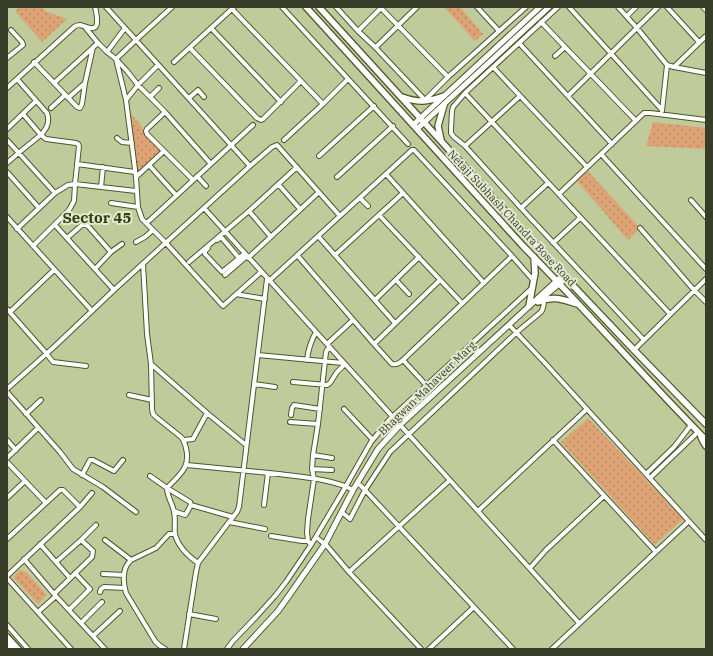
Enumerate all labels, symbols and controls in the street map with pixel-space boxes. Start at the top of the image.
street label: Netaji Subhash Chandra Bose Road [445,147,579,290]
district label: Sector 45 [62,208,132,227]
street label: Bhagwan Mahaveer Marg [375,338,479,438]

